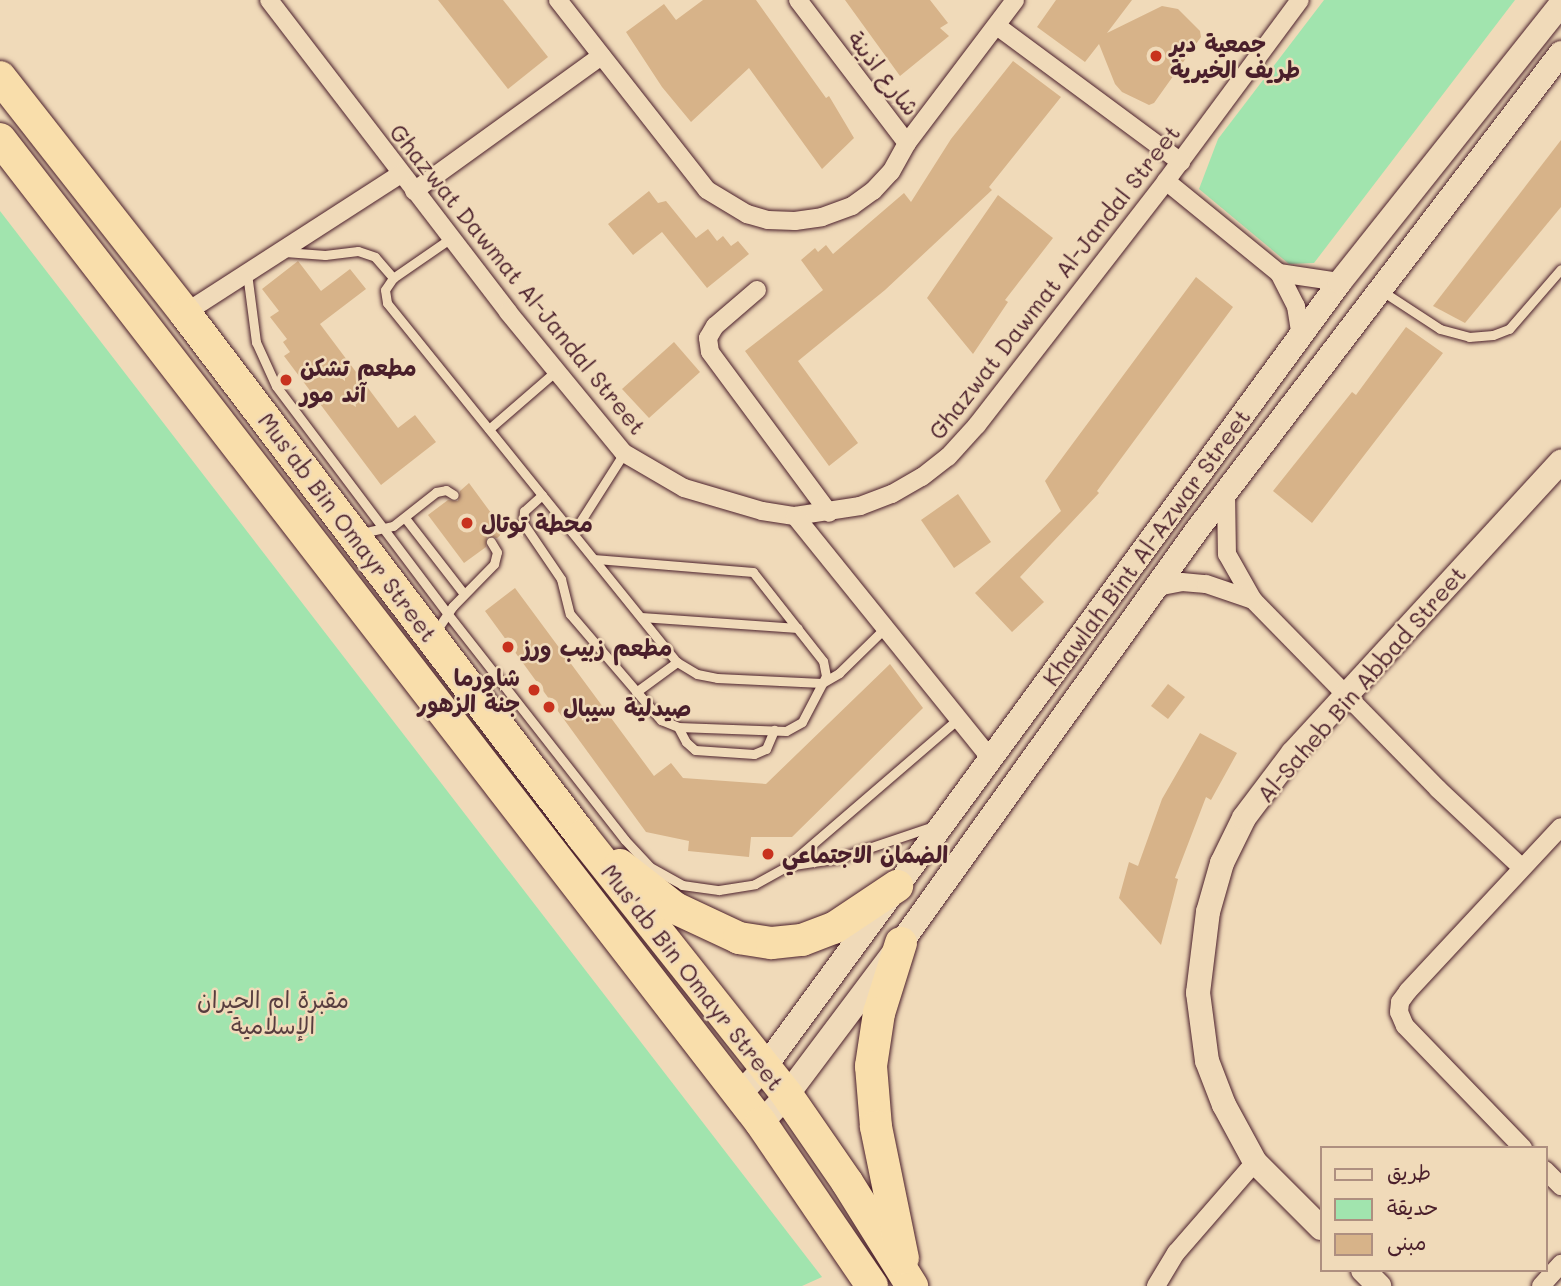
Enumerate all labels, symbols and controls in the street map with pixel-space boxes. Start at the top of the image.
street label: شارع اذينة [842,25,926,121]
place label: جمعية دير طريف الخيرية [1170,29,1300,83]
marker: جمعية دير طريف الخيرية [1148,48,1164,64]
street label: Ghazwat Dawmat Al-Jandal Street [384,118,652,440]
street label: Ghazwat Dawmat Al-Jandal Street [923,119,1185,445]
place label: مطعم تشكن آند مور [300,353,417,407]
marker: مطعم تشكن آند مور [278,372,294,388]
street label: Khawlah Bint Al-Azwar Street [1036,403,1256,691]
street label: Mus'ab Bin Omayr Street [253,407,443,647]
place label: محطة توتال [481,509,593,537]
marker: محطة توتال [459,515,475,531]
street label: Al-Saheb Bin Abbad Street [1251,560,1471,808]
place label: مطعم زبيب ورز [522,633,672,661]
marker: مطعم زبيب ورز [500,639,516,655]
place label: شاورما جنة الزهور [417,663,520,717]
marker: شاورما جنة الزهور [526,682,542,698]
place label: صيدلية سيبال [563,693,691,721]
marker: صيدلية سيبال [541,699,557,715]
place label: الضمان الاجتماعي [782,840,948,868]
marker: الضمان الاجتماعي [760,846,776,862]
street label: Mus'ab Bin Omayr Street [596,858,790,1096]
park label: مقبرة ام الحيران الإسلامية [197,985,349,1039]
legend [1320,1146,1547,1272]
text: طريق [1387,1158,1431,1185]
text: حديقة [1387,1193,1438,1220]
text: مبنى [1387,1228,1426,1255]

